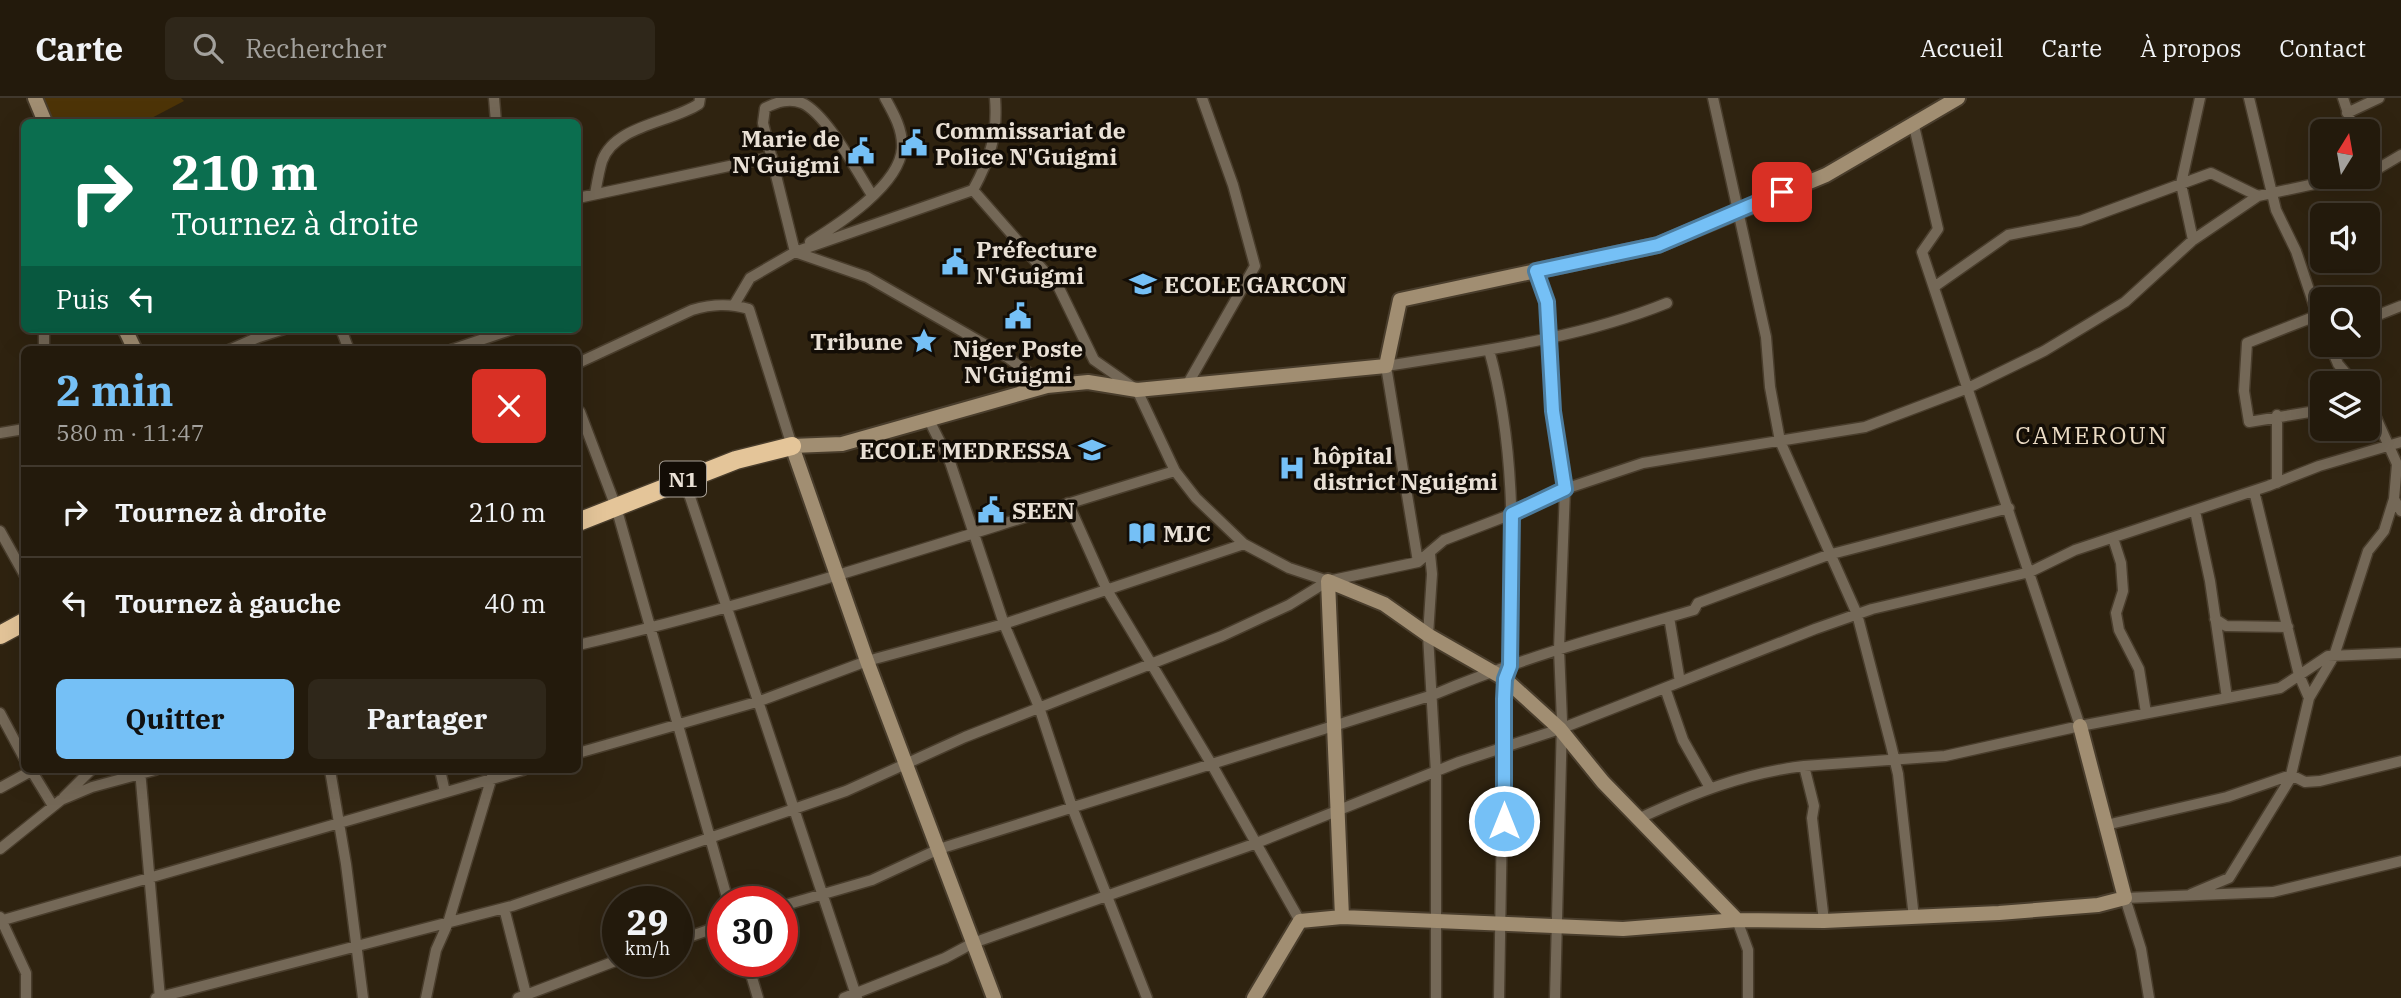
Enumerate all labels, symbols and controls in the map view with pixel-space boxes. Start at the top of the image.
search box [165,17,655,80]
text: Carte [35,27,123,70]
icon: search [189,29,227,67]
text: Rechercher [245,31,386,65]
text: Accueil [1920,32,2004,64]
text: Carte [2042,32,2102,64]
text: À propos [2140,32,2241,64]
text: Contact [2279,32,2366,64]
place label: Commissariat de Police N'Guigmi [935,115,1126,171]
north arrow [2310,119,2380,189]
map controls [2310,119,2380,441]
place label: Marie de N'Guigmi [732,123,840,179]
public building icon: Commissariat de Police N'Guigmi [899,128,929,158]
public building icon: Marie de N'Guigmi [846,136,876,166]
text: 210 m [171,140,318,203]
icon: right [56,147,147,238]
pin [1752,162,1812,222]
icon: arrive [1763,173,1801,211]
text: Tournez à droite [171,202,419,244]
button: sound [2310,203,2380,273]
place label: Préfecture N'Guigmi [976,234,1097,290]
public building icon: Préfecture N'Guigmi [940,247,970,277]
school or university icon: ECOLE GARCON [1128,269,1158,299]
place label: ECOLE GARCON [1164,269,1347,299]
icon: left [123,280,161,318]
text: Puis [56,282,109,316]
button: search [2310,287,2380,357]
public building icon: Niger Poste N'Guigmi [1003,301,1033,331]
place label: Tribune [810,326,903,356]
place icon: Tribune [909,326,939,356]
place label: Niger Poste N'Guigmi [953,333,1083,389]
text: 2 min [56,363,174,418]
button: close [472,369,546,443]
button: layers [2310,371,2380,441]
text: 580 m · 11:47 [56,417,205,447]
district label: CAMEROUN [2015,419,2169,451]
place label: ECOLE MEDRESSA [859,435,1071,465]
school or university icon: ECOLE MEDRESSA [1077,435,1107,465]
place label: hôpital district Nguigmi [1313,440,1498,496]
hospital icon: hôpital district Nguigmi [1277,453,1307,483]
road number: N1 [660,462,706,496]
icon: right [56,493,94,531]
text: Tournez à droite [115,495,327,529]
text: 210 m [468,495,546,529]
public building icon: SEEN [976,495,1006,525]
place label: SEEN [1012,495,1075,525]
library icon: MJC [1127,518,1157,548]
place label: MJC [1163,518,1211,548]
icon: left [56,584,94,622]
text: Tournez à gauche [115,586,341,620]
text: 40 m [484,586,546,620]
button: Quitter [56,679,294,759]
button: Partager [308,679,546,759]
position arrow [1467,784,1541,858]
speed limit sign: 30 [707,886,798,977]
text: 29 [626,899,669,945]
text: km/h [625,937,670,960]

